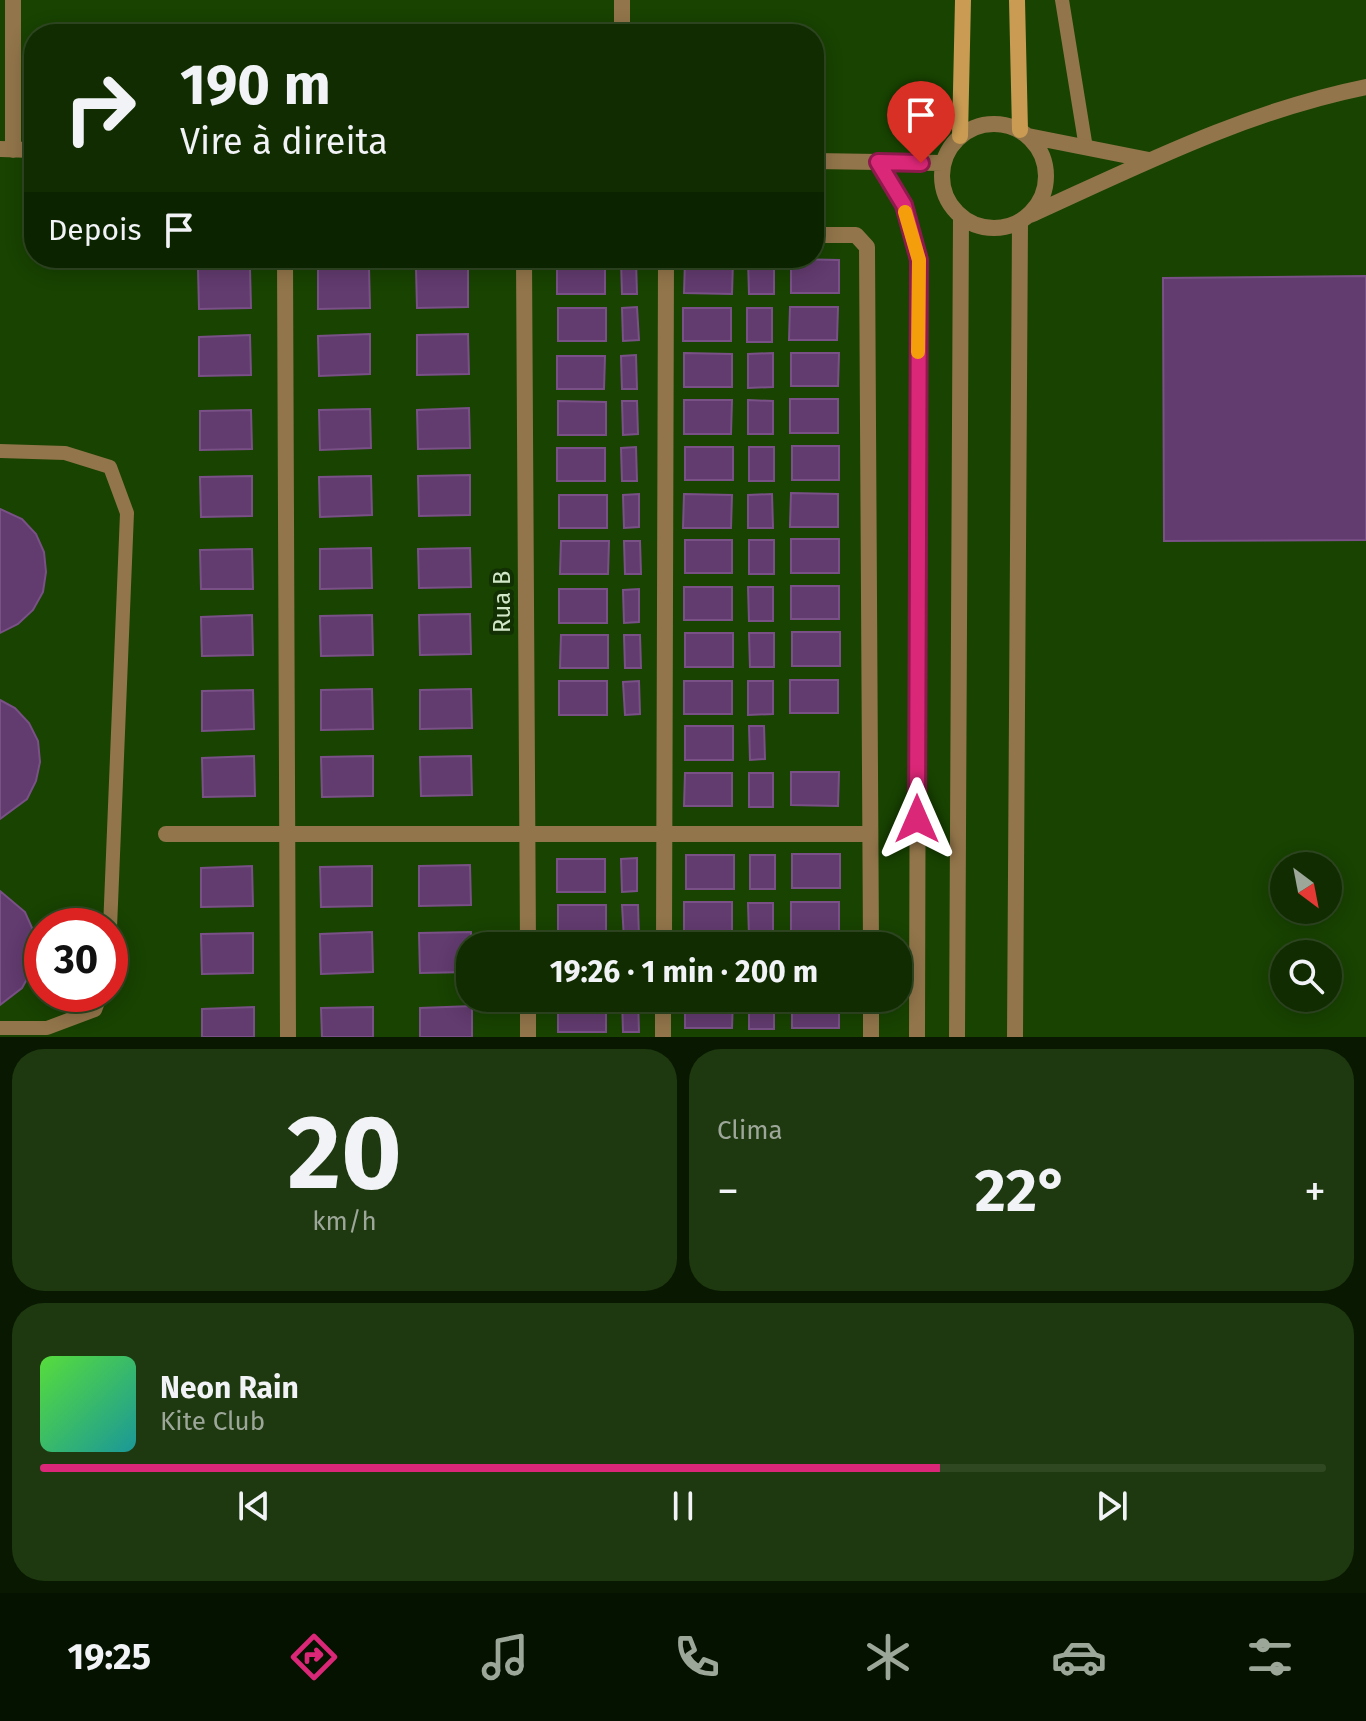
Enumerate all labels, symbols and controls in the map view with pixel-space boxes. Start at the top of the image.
text: 190 m [180,52,331,119]
icon: right [48,56,152,160]
pin [887,81,955,163]
icon: arrive [899,93,943,137]
text: Vire à direita [180,120,388,164]
icon: arrive [157,208,201,252]
text: Depois [48,212,141,248]
street label: Rua B [488,571,516,633]
position arrow [875,777,959,861]
north arrow [1270,852,1342,924]
map controls [1270,852,1342,1012]
speed limit sign: 30 [24,908,128,1012]
button: search [1270,940,1342,1012]
text: 19:26 · 1 min · 200 m [550,954,818,990]
text: 20 [287,1091,402,1216]
text: Clima [717,1115,783,1146]
text: 22° [975,1155,1068,1227]
text: − [717,1165,739,1218]
text: + [1304,1165,1326,1218]
text: km/h [312,1206,377,1237]
text: Neon Rain [160,1370,299,1406]
text: Kite Club [160,1406,265,1437]
icon: previous [232,1484,276,1528]
icon: pause [661,1484,705,1528]
icon: next [1090,1484,1134,1528]
icon: directions [286,1629,342,1685]
icon: music [477,1629,533,1685]
icon: phone [669,1629,725,1685]
icon: climate [860,1629,916,1685]
icon: car [1051,1629,1107,1685]
icon: filters [1242,1629,1298,1685]
text: 19:25 [68,1635,151,1679]

